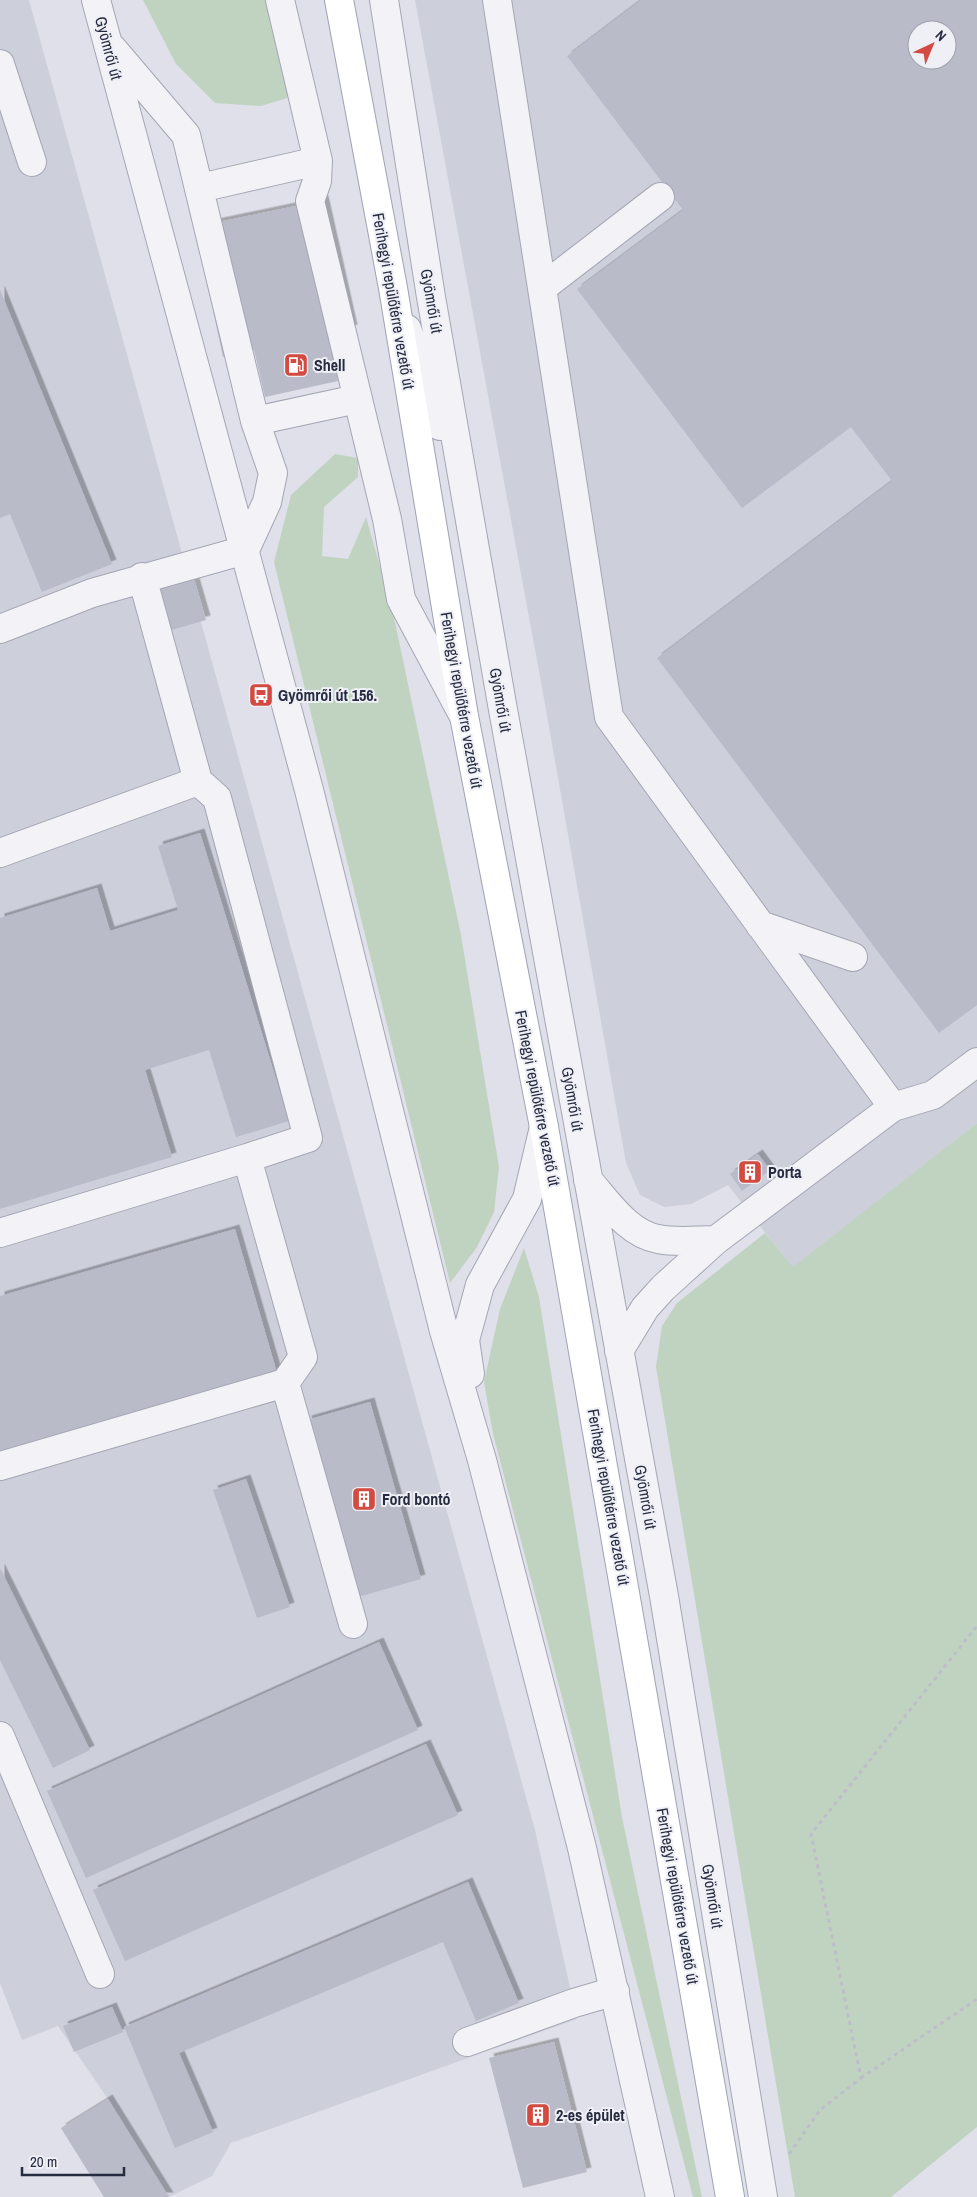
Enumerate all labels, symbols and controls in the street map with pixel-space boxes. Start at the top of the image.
street label: Gyömrői út [90,14,128,83]
north arrow [907,20,957,70]
text: N [932,26,950,45]
street label: Ferihegyi repülőtérre vezető út [368,211,420,391]
street label: Gyömrői út [416,267,449,335]
fuel station icon: Shell [283,352,309,378]
place label: Shell [314,354,345,376]
street label: Ferihegyi repülőtérre vezető út [436,610,488,790]
street label: Gyömrői út [485,666,518,734]
bus stop icon: Gyömrői út 156. [248,682,274,708]
place label: Gyömrői út 156. [278,684,377,706]
street label: Ferihegyi repülőtérre vezető út [510,1008,566,1188]
street label: Gyömrői út [557,1065,590,1133]
building icon: Porta [737,1159,763,1185]
place label: Porta [768,1161,802,1183]
street label: Ferihegyi repülőtérre vezető út [583,1407,635,1587]
street label: Gyömrői út [630,1463,663,1531]
building icon: Ford bontó [351,1486,377,1512]
place label: Ford bontó [382,1488,451,1510]
street label: Ferihegyi repülőtérre vezető út [652,1806,704,1986]
street label: Gyömrői út [697,1862,729,1930]
building icon: 2-es épület [525,2102,551,2128]
place label: 2-es épület [556,2104,625,2126]
scale bar [22,2144,125,2176]
text: 20 m [30,2151,57,2172]

